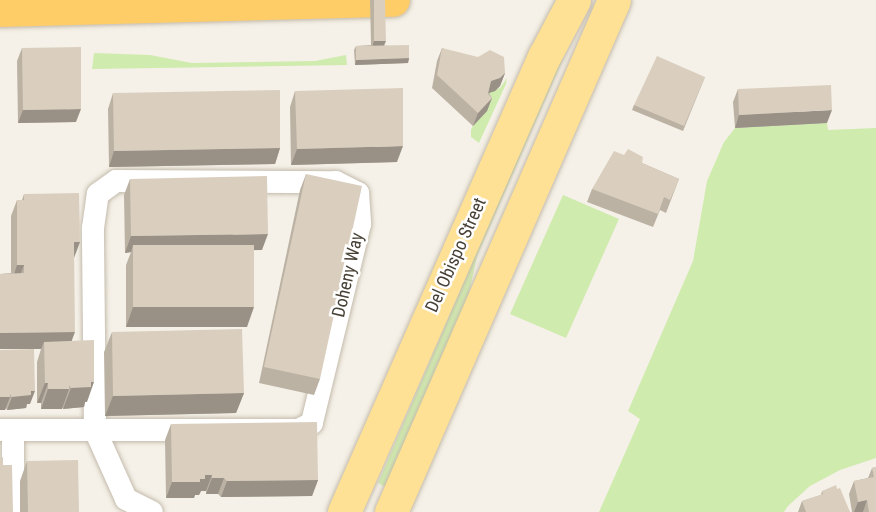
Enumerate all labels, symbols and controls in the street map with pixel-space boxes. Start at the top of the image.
street label: Del Obispo Street [421,194,491,316]
street label: Doheny Way [328,231,368,319]

